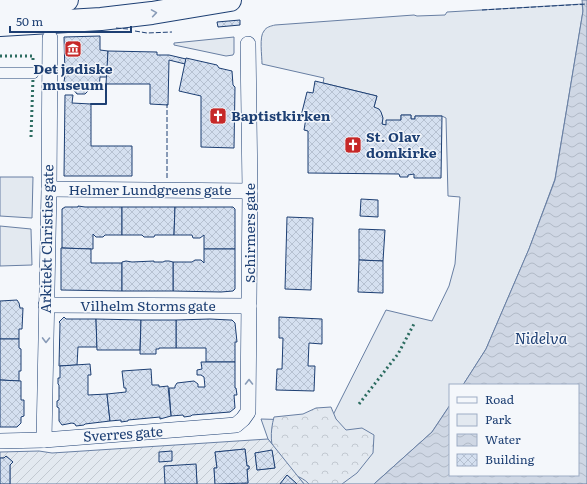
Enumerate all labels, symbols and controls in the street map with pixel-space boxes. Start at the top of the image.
scale bar [10,8,131,34]
one-way arrow [151,9,157,18]
text: 50 m [16,12,43,30]
museum icon: Det jødiske museum [63,39,83,59]
place label: Det jødiske museum [33,58,113,94]
place label: Baptistkirken [231,105,331,125]
church icon: Baptistkirken [208,106,228,126]
place label: St. Olav domkirke [366,126,437,162]
church icon: St. Olav domkirke [343,135,363,155]
street label: Arkitekt Christies gate [35,164,57,314]
street label: Helmer Lundgreens gate [68,179,232,199]
street label: Schirmers gate [239,183,259,283]
street label: Vilhelm Storms gate [80,295,216,315]
water label: Nidelva [515,326,568,349]
one-way arrow [42,337,50,343]
one-way arrow [245,379,253,385]
legend [449,384,579,476]
text: Road [485,390,515,408]
text: Park [485,410,512,428]
street label: Sverres gate [82,420,164,446]
text: Water [485,430,521,448]
text: Building [485,450,535,468]

